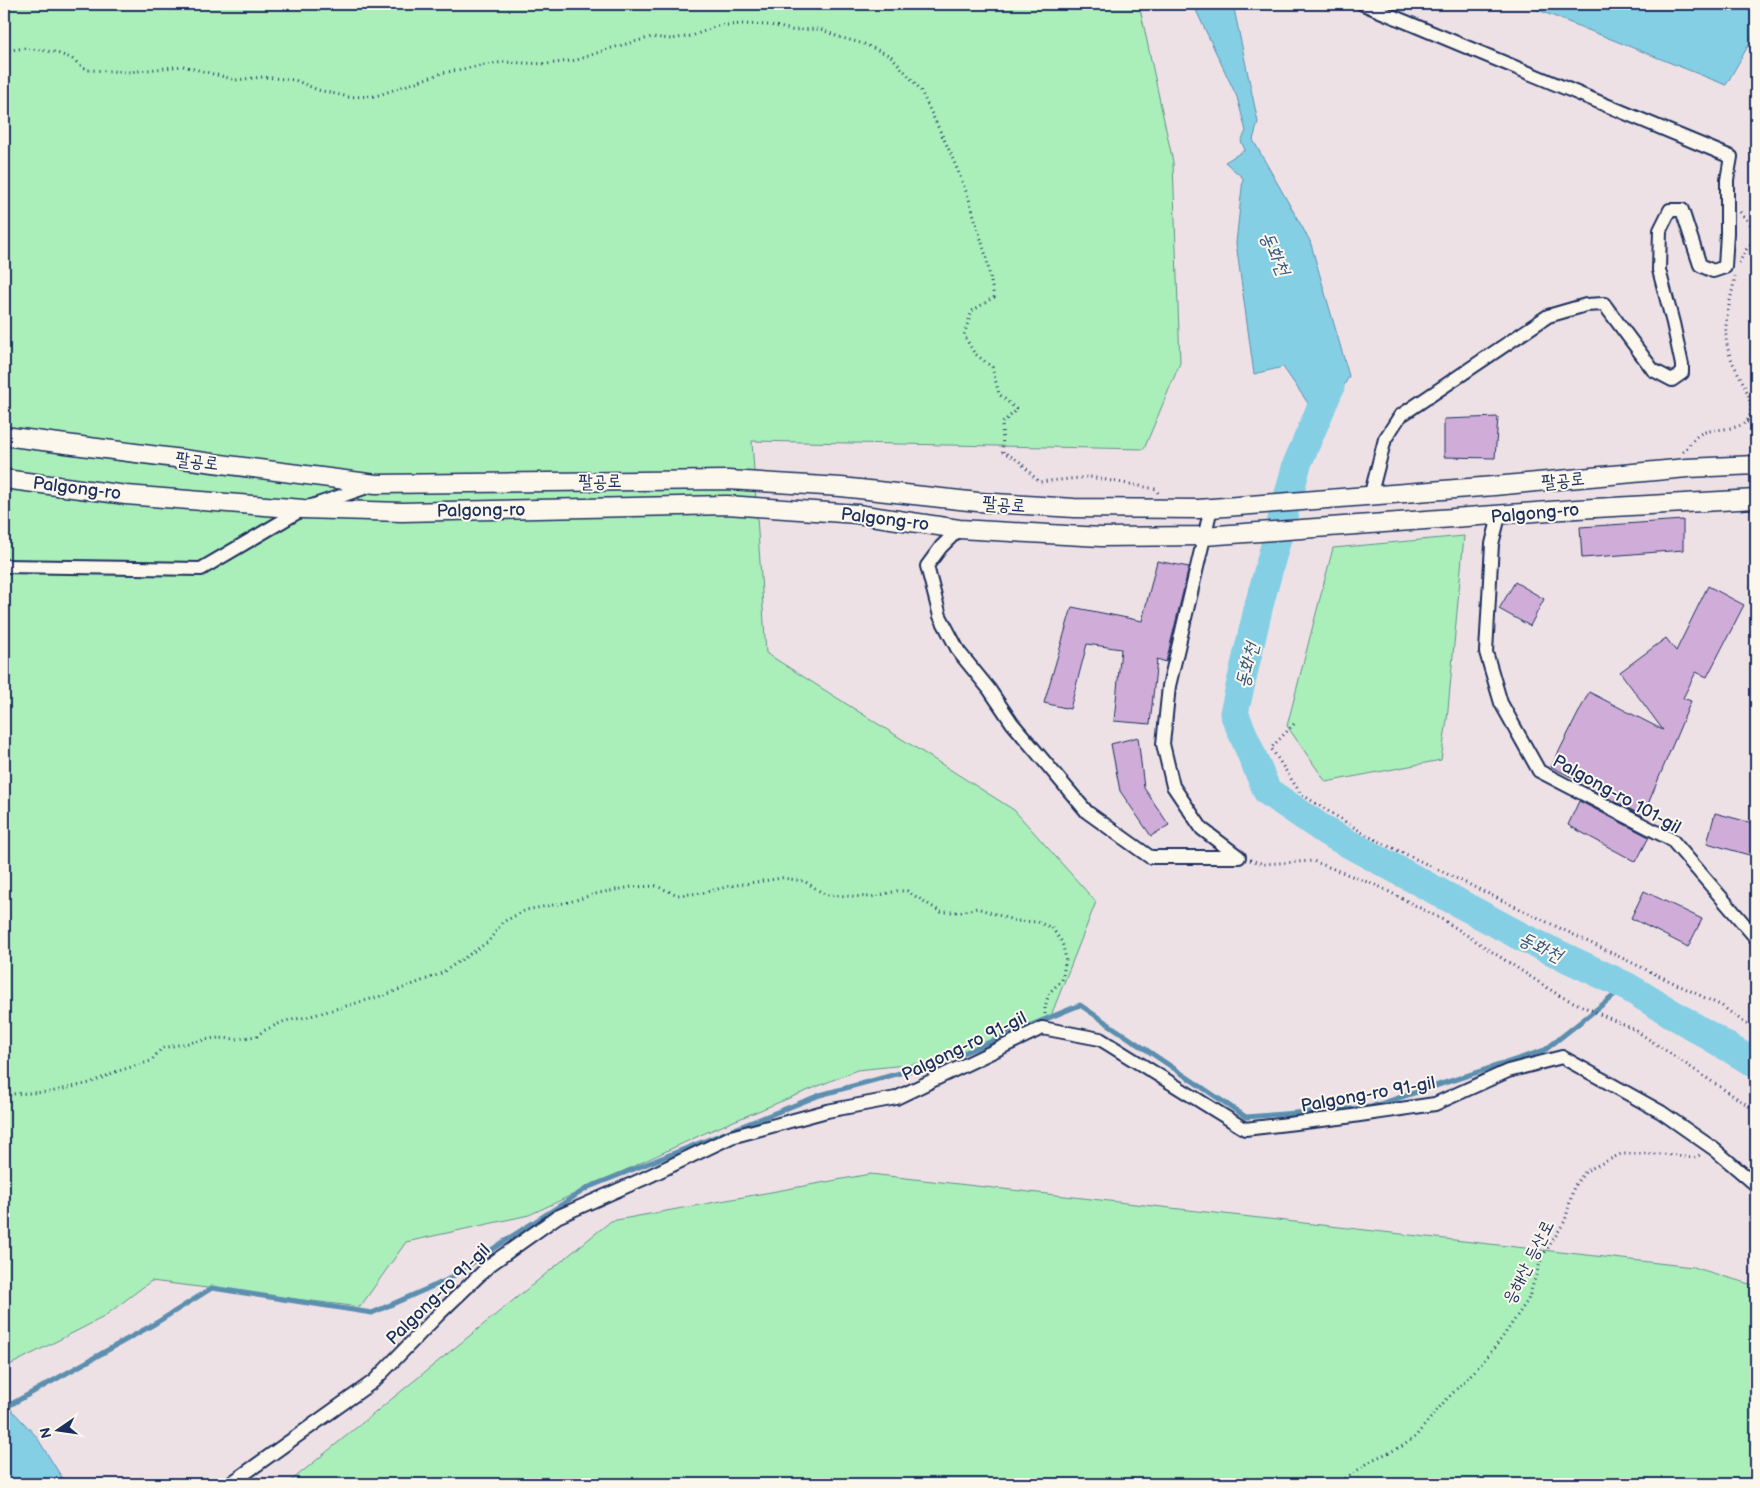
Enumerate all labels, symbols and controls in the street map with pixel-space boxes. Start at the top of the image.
water label: 동화천 [1255,228,1295,281]
street label: 팔공로 [174,448,220,475]
street label: 팔공로 [1540,468,1586,493]
street label: 팔공로 [578,471,622,492]
street label: Palgong-ro [32,473,122,504]
street label: 팔공로 [982,493,1026,516]
street label: Palgong-ro [436,499,526,522]
street label: Palgong-ro [1490,499,1580,528]
street label: Palgong-ro [840,504,930,535]
water label: 동화천 [1231,639,1265,690]
street label: Palgong-ro 101-gil [1549,750,1685,838]
water label: 동화천 [1515,927,1568,968]
street label: Palgong-ro 91-gil [898,1007,1030,1086]
street label: Palgong-ro 91-gil [1299,1072,1437,1117]
street label: 응해산 등산로 [1498,1217,1559,1308]
street label: Palgong-ro 91-gil [382,1239,495,1349]
north arrow [32,1406,82,1456]
text: N [36,1426,55,1440]

